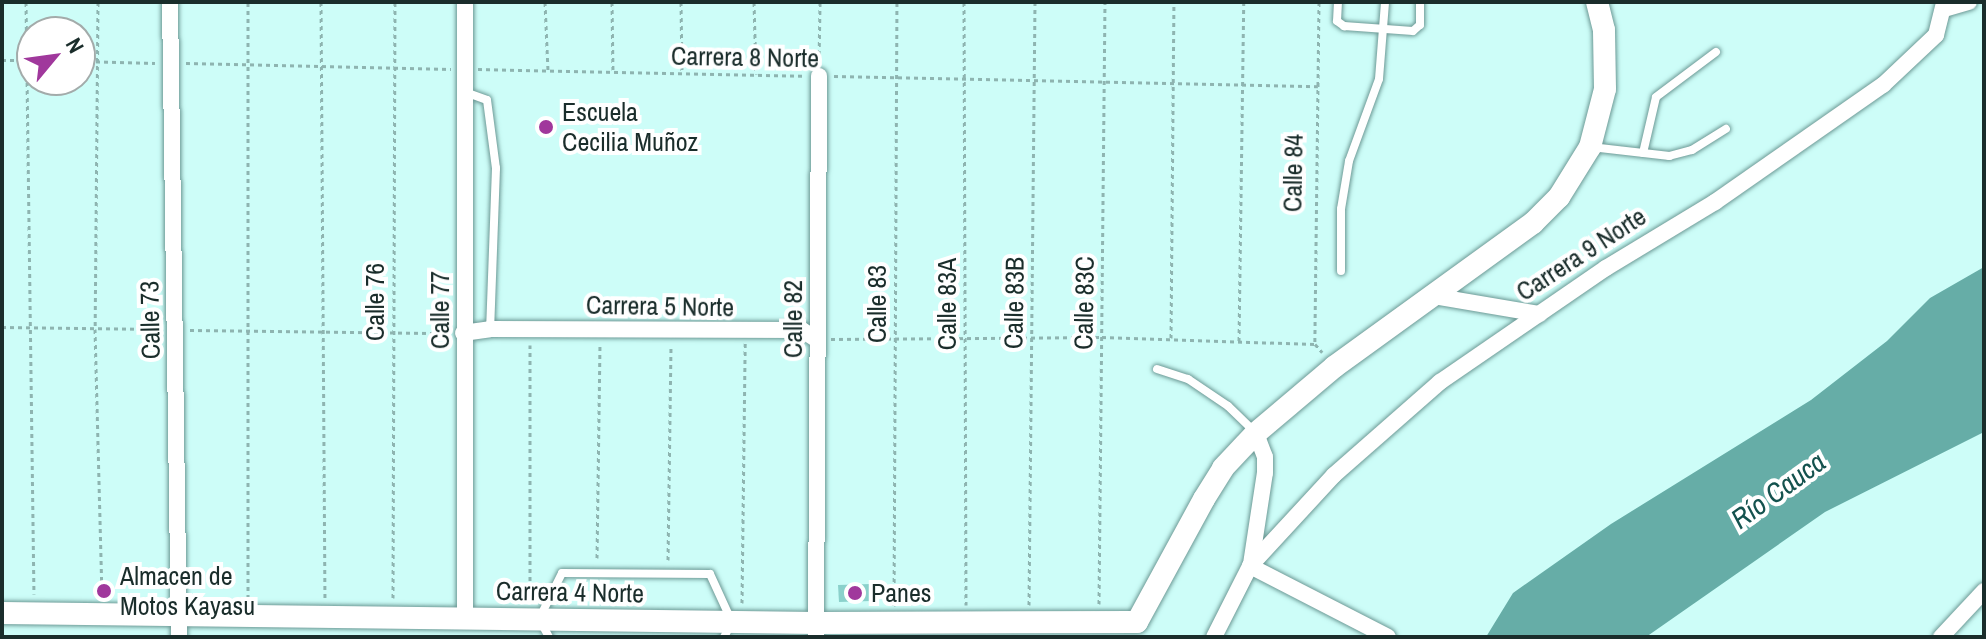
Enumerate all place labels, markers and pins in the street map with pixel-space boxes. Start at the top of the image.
place label: Escuela Cecilia Muñoz [562,96,698,158]
marker: Escuela Cecilia Muñoz [537,118,555,136]
place label: Almacen de Motos Kayasu [120,560,255,622]
place label: Panes [871,577,931,609]
marker: Almacen de Motos Kayasu [95,582,113,600]
marker: Panes [846,584,864,602]

